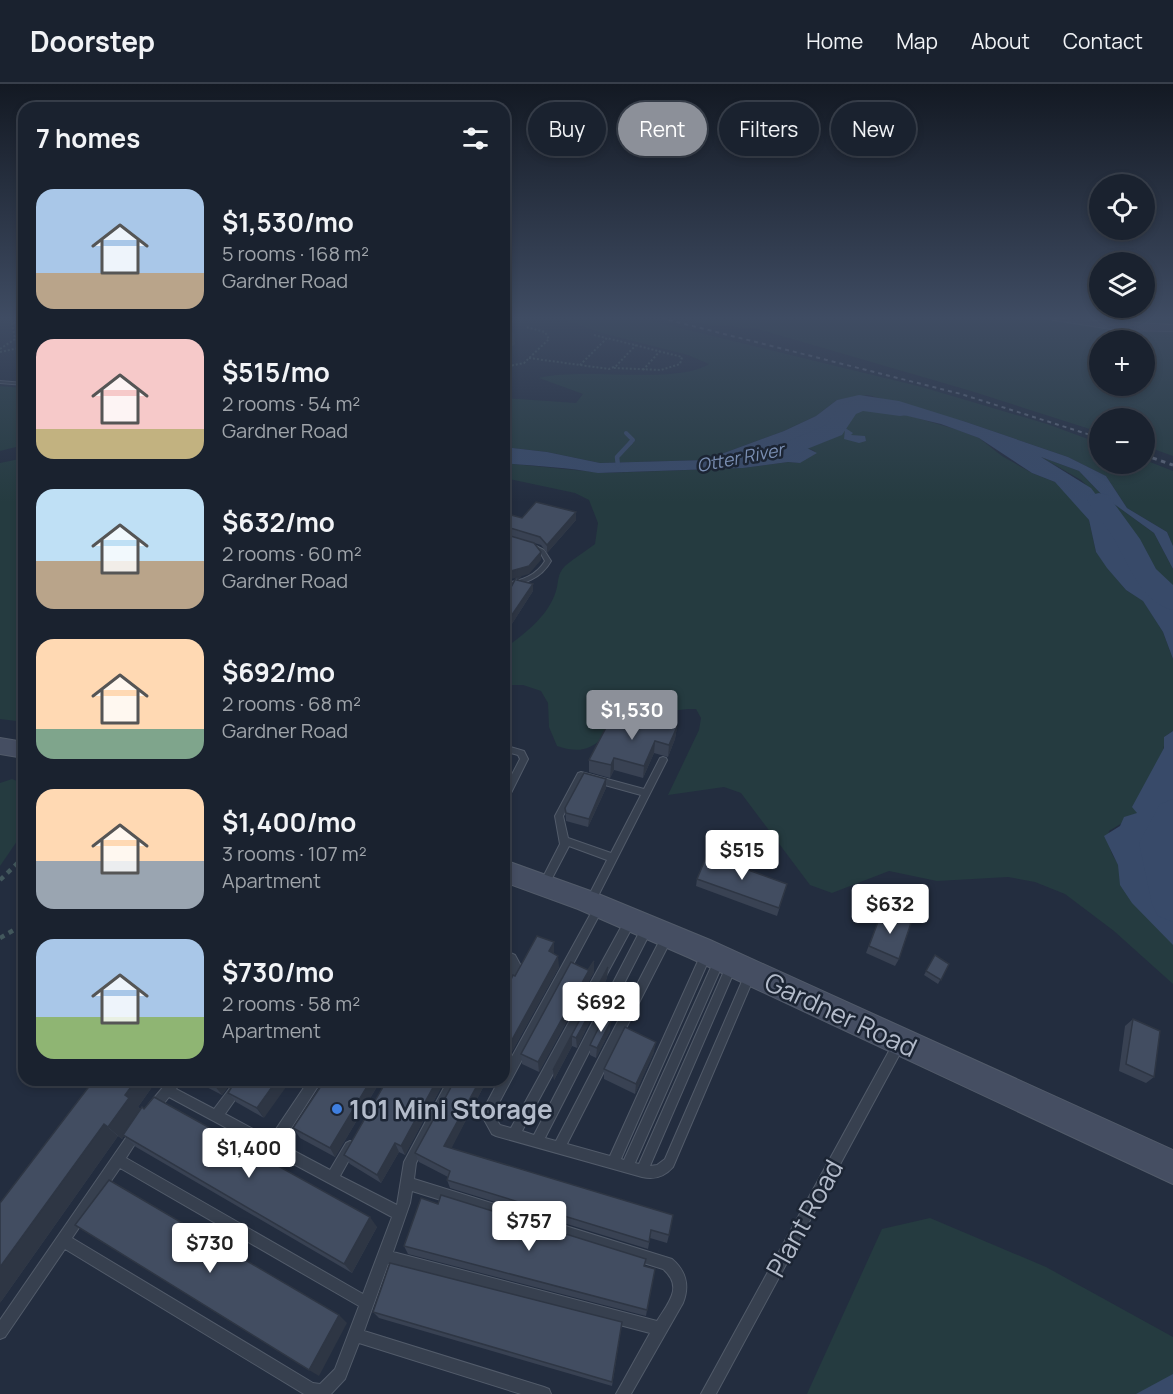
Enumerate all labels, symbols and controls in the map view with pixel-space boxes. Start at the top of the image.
text: Doorstep [30,22,155,60]
text: Home [806,27,863,55]
text: Map [896,27,938,55]
text: About [971,27,1030,55]
text: Contact [1063,27,1143,55]
chip: Buy [528,102,606,156]
chip: Rent [618,102,707,156]
chip: Filters [719,102,819,156]
chip: New [831,102,916,156]
text: 7 homes [36,120,140,156]
icon: filters [459,122,492,155]
map controls [1089,174,1155,474]
button: locate [1089,174,1155,240]
text: $1,530/mo [222,204,354,240]
icon: home [84,213,156,285]
text: 5 rooms · 168 m² [222,240,369,267]
button: layers [1089,252,1155,318]
text: Gardner Road [222,267,348,294]
button: + [1089,330,1155,396]
text: $515/mo [222,354,330,390]
icon: home [84,363,156,435]
text: 2 rooms · 54 m² [222,390,360,417]
button: − [1089,408,1155,474]
text: Gardner Road [222,417,348,444]
water label: Otter River [694,436,788,477]
text: $632/mo [222,504,335,540]
icon: home [84,513,156,585]
text: 2 rooms · 60 m² [222,540,362,567]
text: Gardner Road [222,567,348,594]
text: $692/mo [222,654,335,690]
icon: home [84,663,156,735]
text: 2 rooms · 68 m² [222,690,361,717]
pin: $1,530 [583,690,681,741]
text: $1,530 [600,696,664,723]
text: Gardner Road [222,717,348,744]
text: $1,400/mo [222,804,356,840]
icon: home [84,813,156,885]
pin: $515 [706,830,778,881]
text: $515 [720,836,764,863]
text: 3 rooms · 107 m² [222,840,367,867]
text: Apartment [222,867,321,894]
pin: $632 [854,884,926,935]
text: $632 [866,890,914,917]
text: $730/mo [222,954,334,990]
icon: home [84,963,156,1035]
street label: Gardner Road [759,963,923,1065]
pin: $692 [565,982,637,1033]
text: $692 [577,988,625,1015]
text: 2 rooms · 58 m² [222,990,360,1017]
text: Apartment [222,1017,321,1044]
place label: 101 Mini Storage [349,1091,553,1127]
marker: 101 Mini Storage [330,1102,344,1116]
pin: $1,400 [200,1128,298,1179]
text: $1,400 [216,1134,282,1161]
street label: Plant Road [757,1153,851,1283]
pin: $757 [493,1201,565,1252]
text: $757 [506,1207,552,1234]
pin: $730 [174,1223,246,1274]
text: $730 [186,1229,234,1256]

